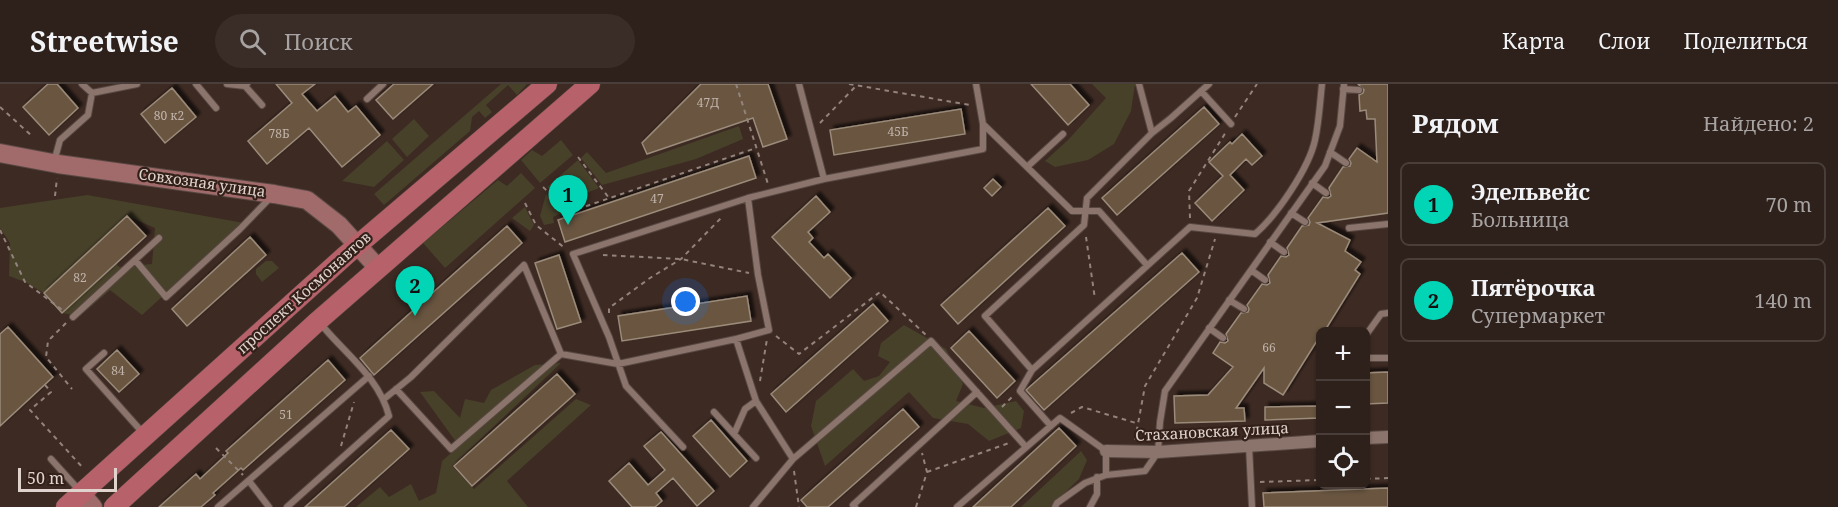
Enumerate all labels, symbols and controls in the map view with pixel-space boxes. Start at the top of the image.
search box [215,14,635,68]
text: Streetwise [30,22,179,60]
icon: search [236,25,269,58]
text: Поиск [284,26,353,56]
text: Карта [1502,27,1565,55]
text: Слои [1598,27,1650,55]
text: Поделиться [1683,27,1808,55]
house number: 47Д [697,94,719,111]
text: Рядом [1412,105,1499,141]
house number: 80 к2 [154,107,184,124]
text: Найдено: 2 [1703,110,1814,137]
house number: 45Б [888,123,908,140]
house number: 78Б [269,125,289,142]
street label: Совхозная улица [137,163,267,201]
pin: 1 [548,176,588,225]
text: Эдельвейс [1471,176,1590,206]
house number: 47 [650,190,664,207]
text: 1 [1428,191,1439,218]
text: 70 m [1766,191,1812,218]
text: Больница [1471,206,1570,233]
street label: проспект Космонавтов [232,227,375,358]
pin: 2 [396,266,434,316]
house number: 82 [73,269,87,286]
text: Пятёрочка [1471,272,1596,302]
your location [671,287,700,316]
text: 2 [1428,287,1439,314]
text: 140 m [1754,287,1812,314]
text: Супермаркет [1471,302,1605,329]
map controls [1316,327,1370,489]
button: + [1316,327,1370,381]
house number: 66 [1262,339,1276,356]
house number: 84 [111,362,125,379]
button: − [1316,381,1370,435]
house number: 51 [279,406,293,423]
street label: Стахановская улица [1135,417,1289,445]
button: locate [1316,435,1370,489]
scale bar [18,465,117,492]
text: 50 m [27,467,64,489]

